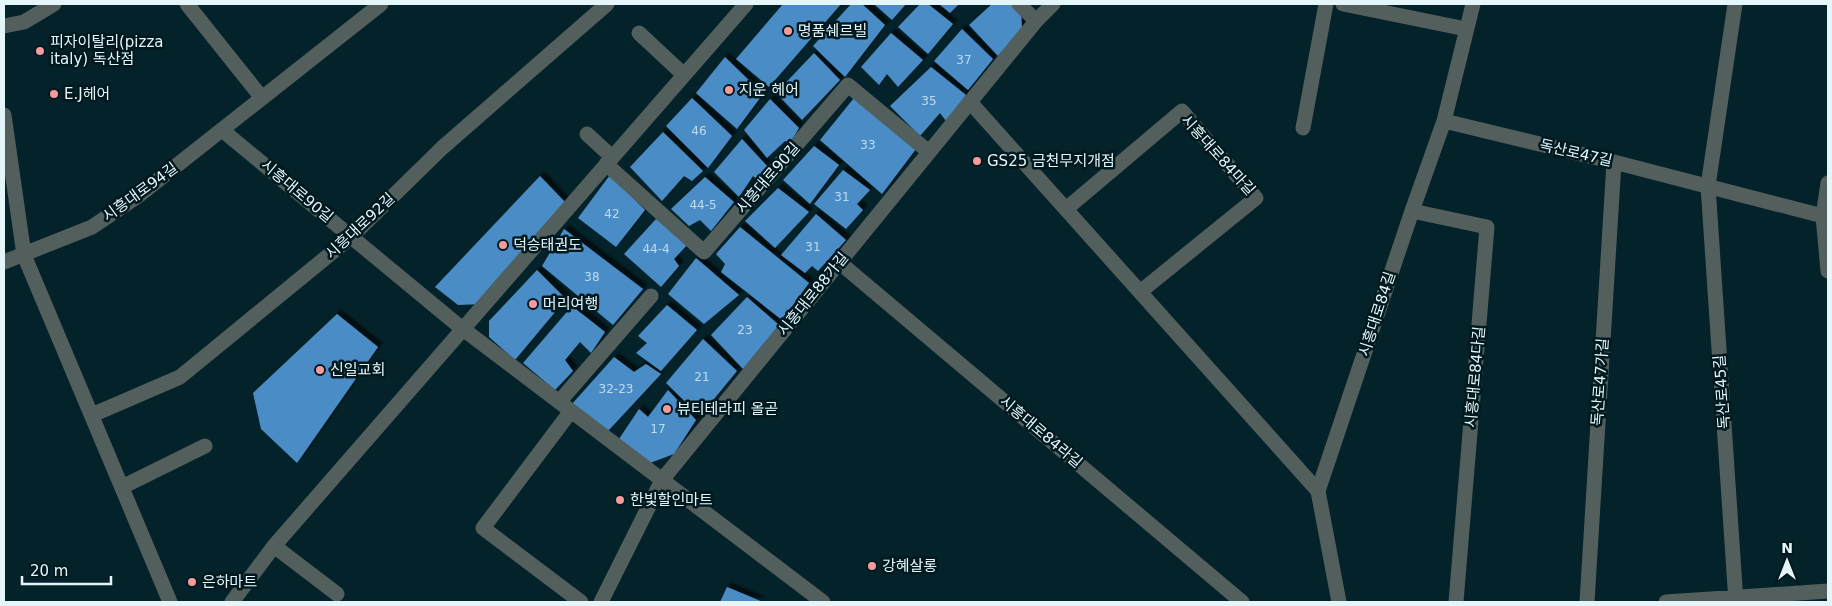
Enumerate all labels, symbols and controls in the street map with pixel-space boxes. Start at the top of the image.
place label: 명품쉐르빌 [798,22,867,40]
marker: 명품쉐르빌 [782,25,794,37]
place label: 피자이탈리(pizza italy) 독산점 [50,33,163,68]
marker: 피자이탈리(pizza italy) 독산점 [34,45,46,57]
house number: 37 [956,53,972,67]
place label: 지운 헤어 [739,81,799,99]
marker: 지운 헤어 [723,84,735,96]
place label: E.J헤어 [64,85,110,103]
marker: E.J헤어 [48,88,60,100]
house number: 35 [921,94,937,108]
street label: 시흥대로84마길 [1177,111,1259,199]
house number: 46 [691,124,707,138]
street label: 독산로47길 [1538,136,1614,170]
house number: 33 [860,138,876,152]
street label: 시흥대로90길 [732,139,804,217]
place label: GS25 금천무지개점 [987,152,1115,170]
marker: GS25 금천무지개점 [971,155,983,167]
street label: 시흥대로90길 [257,156,337,226]
street label: 시흥대로94길 [99,159,181,225]
street label: 시흥대로92길 [322,189,398,263]
house number: 31 [834,190,850,204]
house number: 44-5 [689,198,717,212]
house number: 42 [604,207,620,221]
place label: 덕승태권도 [513,236,582,254]
marker: 덕승태권도 [497,239,509,251]
house number: 31 [805,240,821,254]
house number: 44-4 [642,242,670,256]
street label: 시흥대로88가길 [774,249,852,339]
street label: 시흥대로84길 [1355,269,1399,359]
house number: 38 [584,270,600,284]
place label: 머리여행 [543,295,598,313]
marker: 머리여행 [527,298,539,310]
house number: 23 [737,323,753,337]
street label: 시흥대로84다길 [1462,325,1488,429]
street label: 독산로47가길 [1588,337,1612,427]
street label: 독산로45길 [1710,354,1734,430]
place label: 신일교회 [330,361,385,379]
marker: 신일교회 [314,364,326,376]
house number: 21 [694,370,710,384]
house number: 32-23 [599,382,633,396]
street label: 시흥대로84라길 [996,392,1086,472]
place label: 뷰티테라피 올곧 [677,400,778,418]
marker: 뷰티테라피 올곧 [661,403,673,415]
house number: 17 [650,422,666,436]
place label: 한빛할인마트 [630,491,713,509]
marker: 한빛할인마트 [614,494,626,506]
north arrow [1762,536,1812,586]
text: N [1781,540,1793,556]
scale bar [22,554,111,586]
place label: 강혜살롱 [882,557,937,575]
marker: 강혜살롱 [866,560,878,572]
text: 20 m [30,562,68,580]
place label: 은하마트 [202,573,257,591]
marker: 은하마트 [186,576,198,588]

